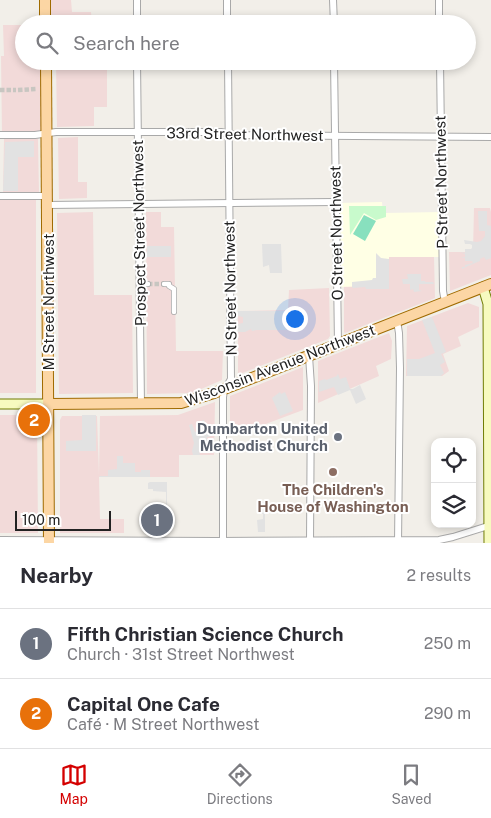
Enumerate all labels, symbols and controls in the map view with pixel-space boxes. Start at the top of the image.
search box [15,15,476,70]
icon: search [33,29,61,57]
text: Search here [73,32,180,54]
street label: P Street Northwest [431,115,451,249]
street label: 33rd Street Northwest [166,124,324,144]
street label: Prospect Street Northwest [129,140,149,326]
street label: O Street Northwest [326,165,346,301]
street label: N Street Northwest [220,220,240,356]
street label: M Street Northwest [40,233,57,371]
your location [282,306,308,332]
street label: Wisconsin Avenue Northwest [182,321,378,409]
pin: 2 [18,401,50,439]
place label: Dumbarton United Methodist Church [197,420,328,454]
marker: Dumbarton United Methodist Church [332,431,344,443]
map controls [431,438,476,528]
button: locate [431,438,476,483]
marker: The Children's House of Washington [327,466,339,478]
place label: The Children's House of Washington [257,481,409,515]
button: layers [431,483,476,528]
pin: 1 [141,501,173,539]
scale bar [15,508,111,531]
text: 100 m [22,512,60,528]
text: Nearby [20,563,93,588]
text: 2 results [406,566,471,585]
text: Fifth Christian Science Church [67,623,343,645]
text: 1 [33,634,39,653]
text: 250 m [424,634,471,653]
text: Church · 31st Street Northwest [67,645,295,664]
text: Capital One Cafe [67,693,220,715]
text: 2 [31,704,41,723]
text: 290 m [424,704,471,723]
text: Café · M Street Northwest [67,715,259,734]
tab: Map [59,761,88,807]
tab: Directions [207,761,273,807]
tab: Saved [391,761,432,807]

